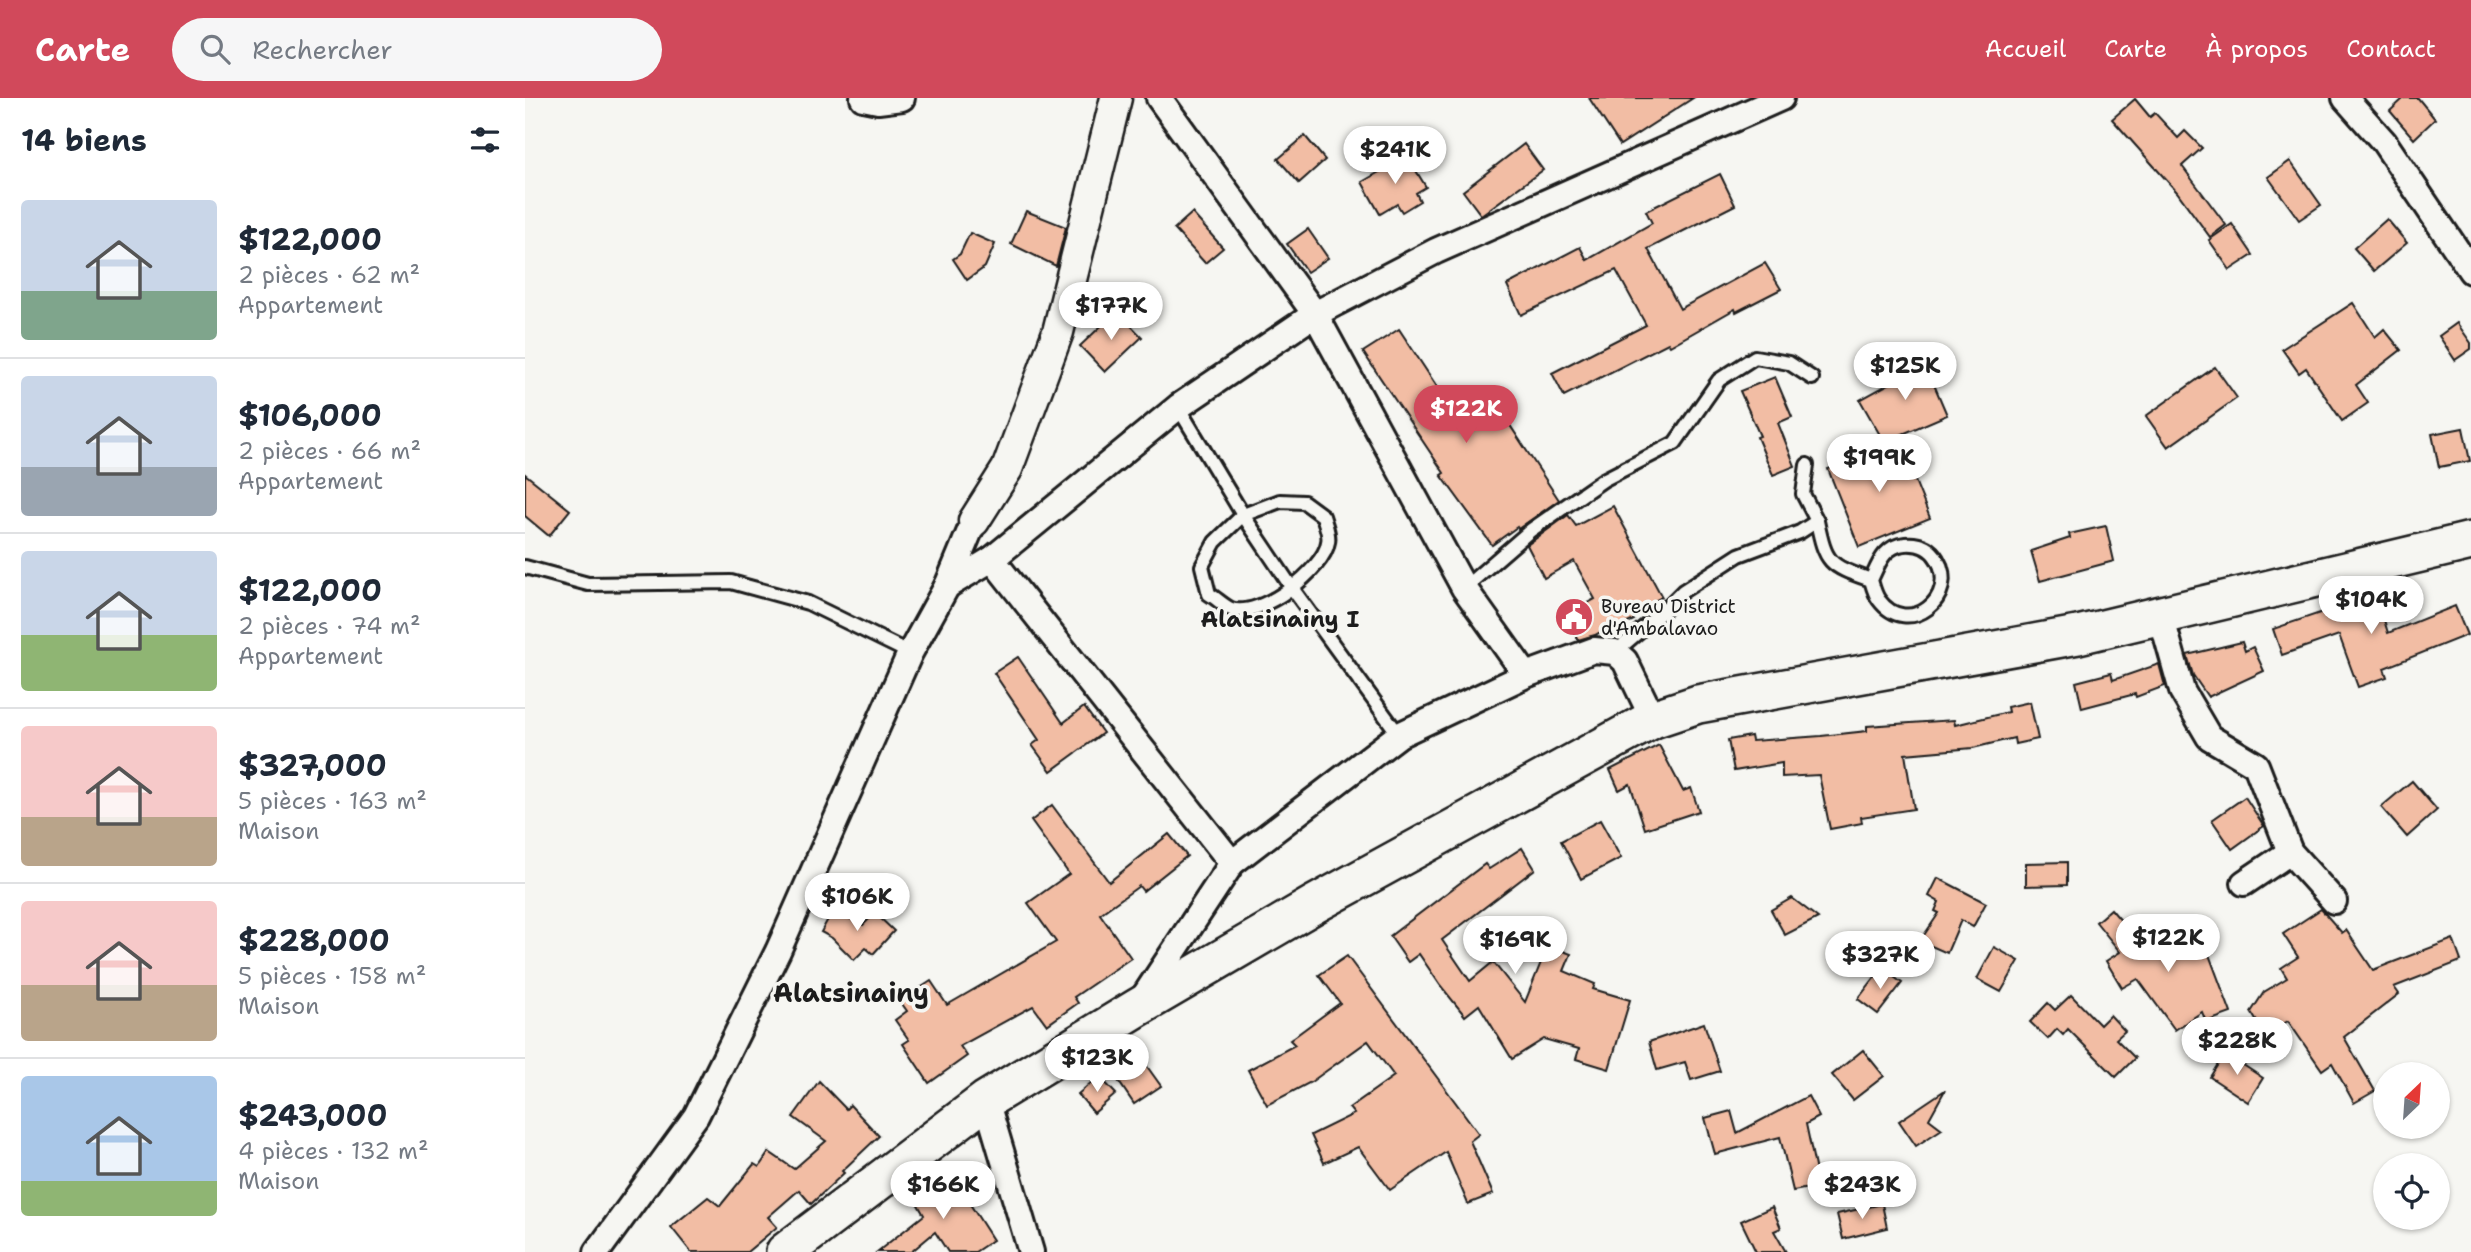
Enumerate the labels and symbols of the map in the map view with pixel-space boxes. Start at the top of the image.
pin: $241K [1346,126,1444,186]
pin: $177K [1062,282,1160,342]
pin: $125K [1856,342,1954,402]
pin: $122K [1417,386,1515,445]
pin: $199K [1830,434,1928,494]
pin: $104K [2322,576,2420,636]
place label: Bureau District d'Ambalavao [1601,594,1736,641]
public building icon: Bureau District d'Ambalavao [1553,596,1595,638]
district label: Alatsinainy I [1201,604,1360,634]
pin: $106K [808,874,906,933]
pin: $122K [2119,914,2217,974]
pin: $169K [1466,916,1564,976]
pin: $327K [1831,932,1929,991]
district label: Alatsinainy [773,975,929,1010]
pin: $228K [2188,1018,2286,1077]
pin: $123K [1048,1034,1146,1094]
north arrow [2373,1062,2450,1139]
pin: $166K [894,1162,992,1221]
pin: $243K [1813,1162,1911,1221]

